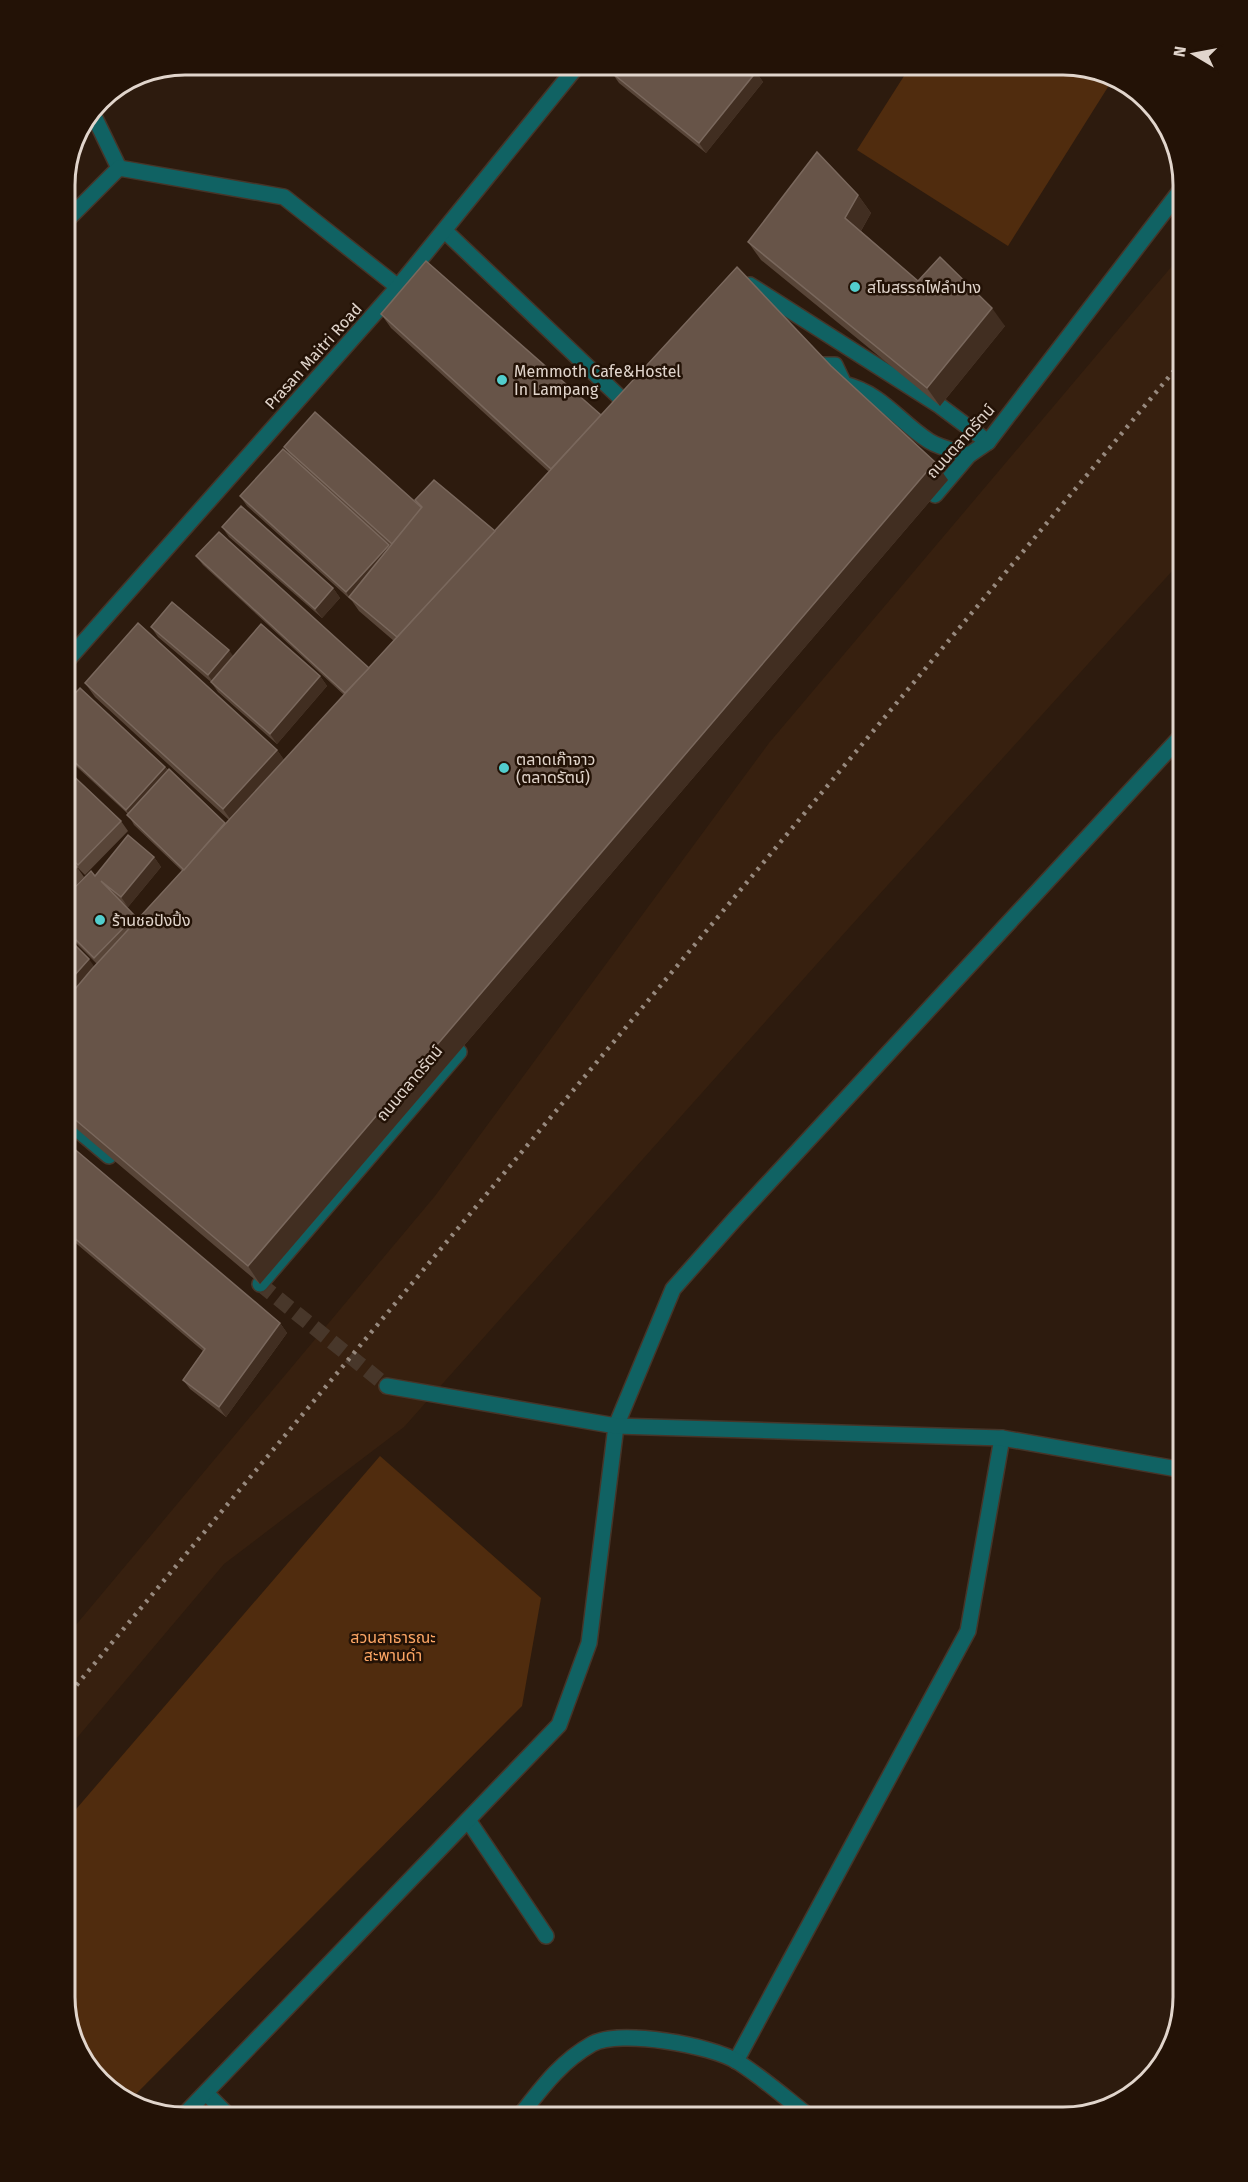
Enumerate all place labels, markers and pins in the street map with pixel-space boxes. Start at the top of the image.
place label: สโมสรรถไฟลำปาง [867,278,981,297]
marker: สโมสรรถไฟลำปาง [848,280,862,294]
place label: Memmoth Cafe&Hostel In Lampang [514,362,681,399]
marker: Memmoth Cafe&Hostel In Lampang [495,373,509,387]
place label: ตลาดเก๊าจาว (ตลาดรัตน์) [516,750,595,787]
marker: ตลาดเก๊าจาว (ตลาดรัตน์) [497,761,511,775]
place label: ร้านชอปังปิ้ง [112,910,191,930]
marker: ร้านชอปังปิ้ง [93,913,107,927]

